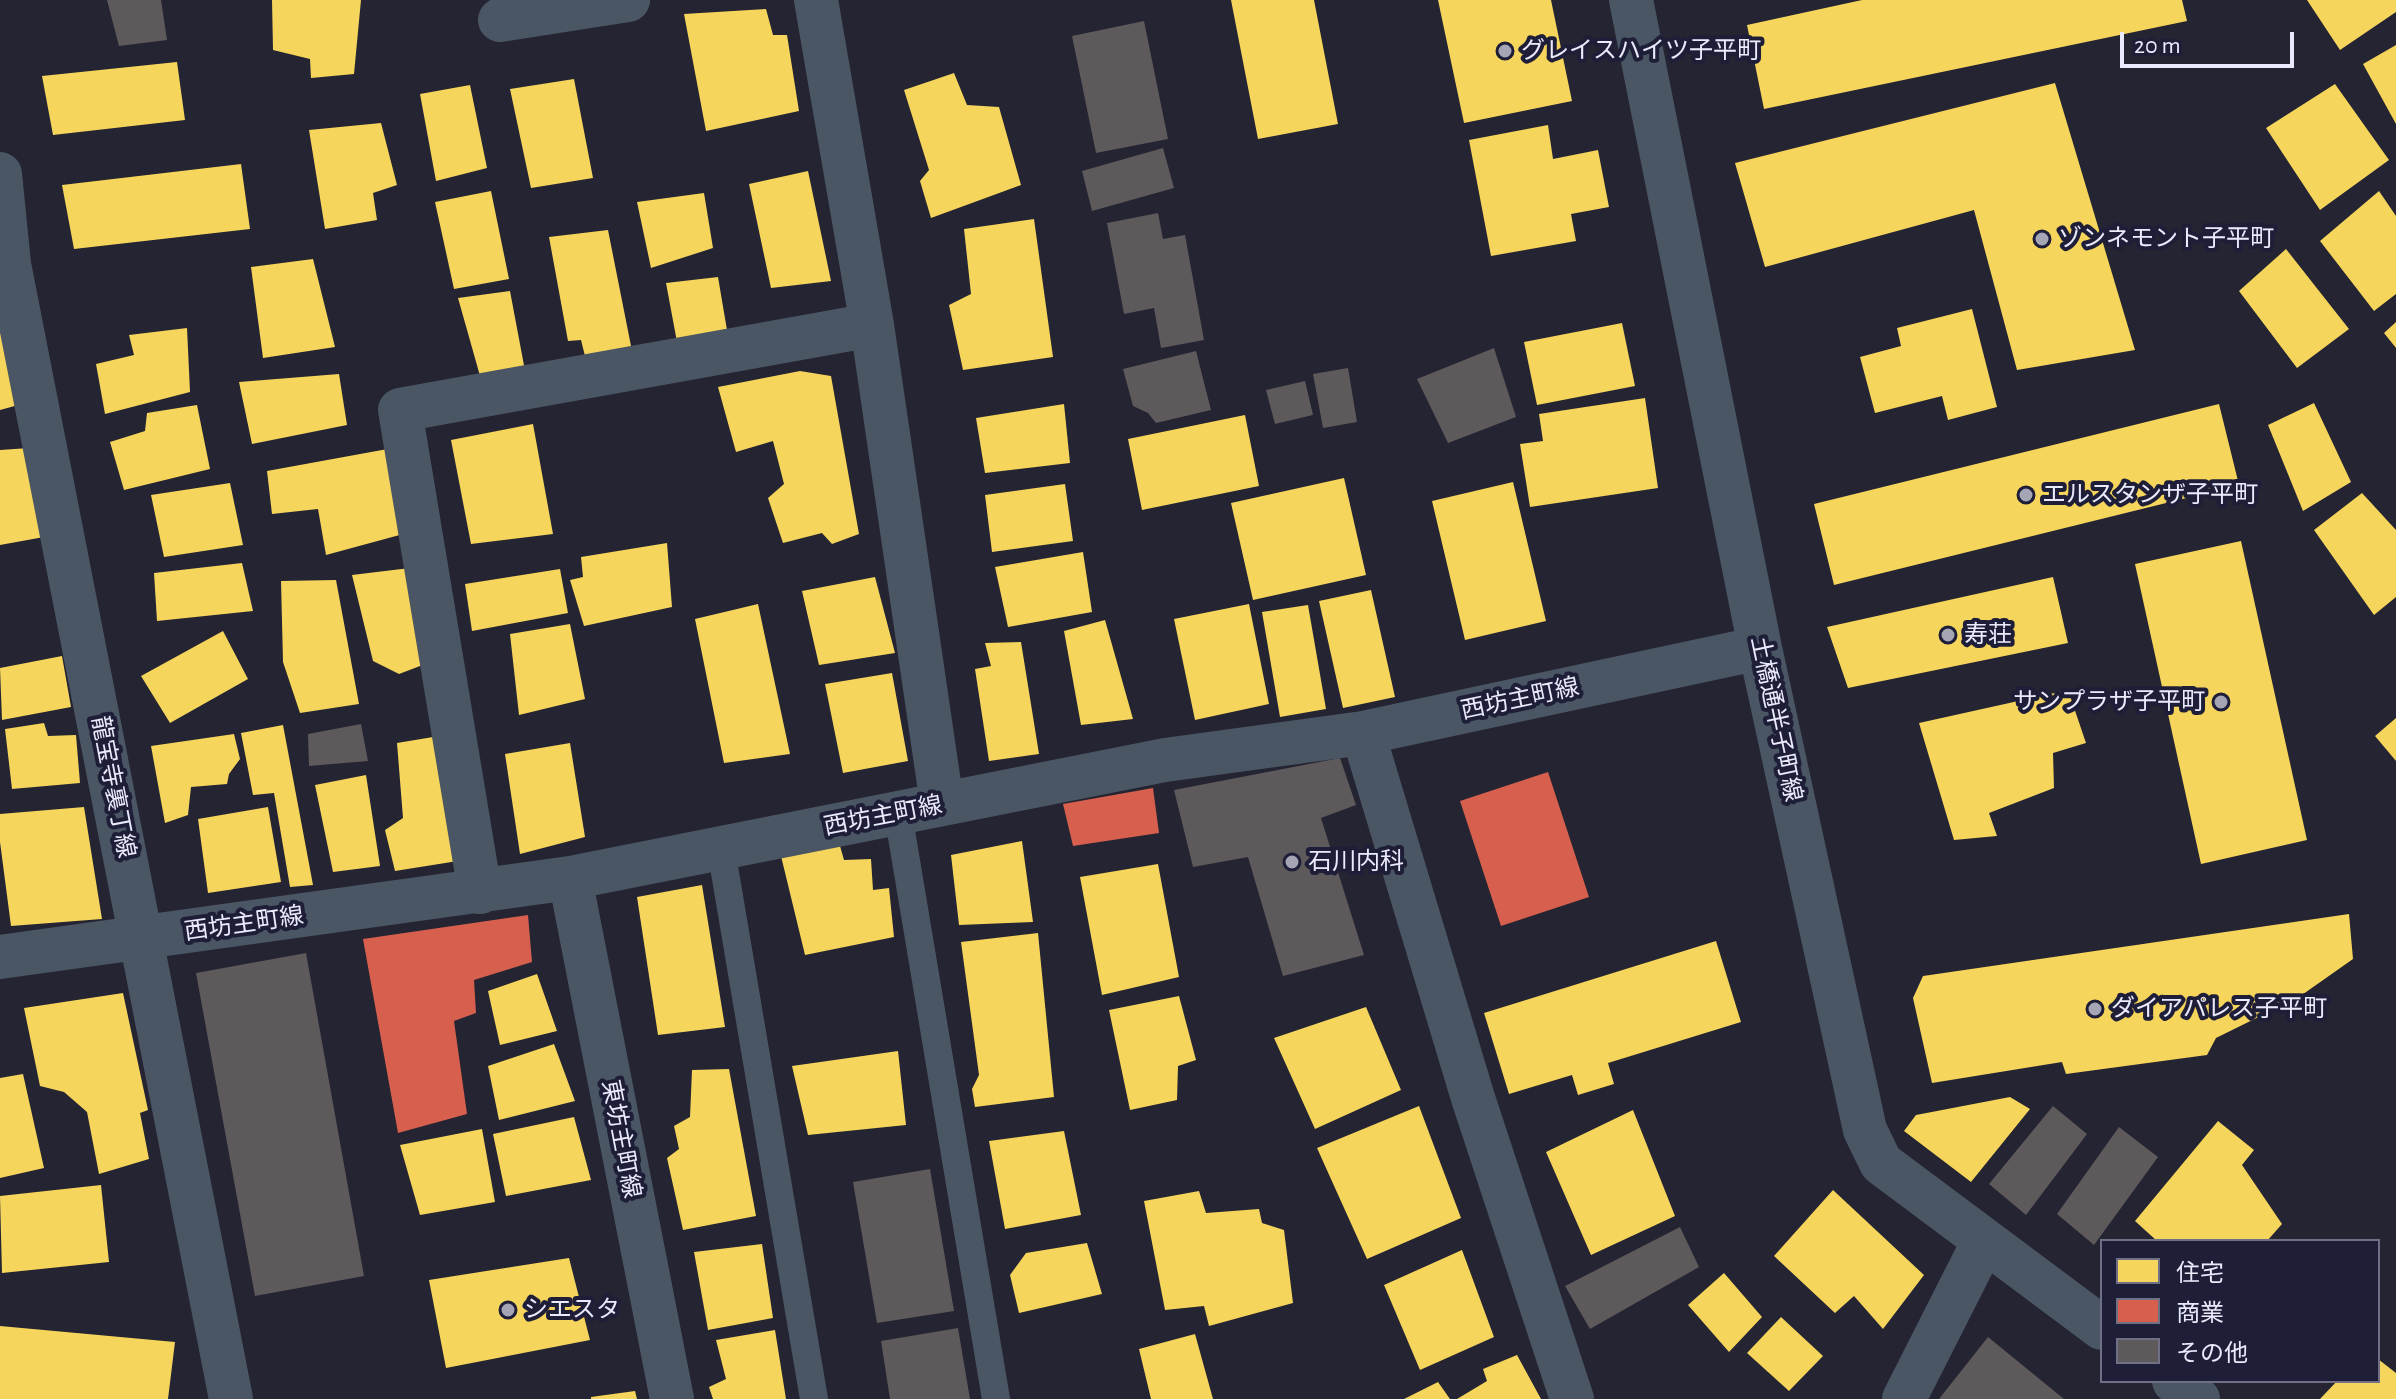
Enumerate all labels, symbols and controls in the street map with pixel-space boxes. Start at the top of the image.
scale bar [2124,16,2298,66]
text: 20 m [2134,34,2181,58]
place label: グレイスハイツ子平町 [1521,37,1761,65]
marker: グレイスハイツ子平町 [1496,42,1514,60]
place label: ゾンネモント子平町 [2058,225,2274,253]
marker: ゾンネモント子平町 [2033,230,2051,248]
place label: エルスタンザ子平町 [2042,481,2258,509]
marker: エルスタンザ子平町 [2017,486,2035,504]
place label: 寿荘 [1964,621,2012,649]
marker: 寿荘 [1939,626,1957,644]
street label: 土橋通半子町線 [1744,634,1808,804]
street label: 西坊主町線 [1458,672,1582,726]
place label: サンプラザ子平町 [2013,688,2205,716]
marker: サンプラザ子平町 [2212,693,2230,711]
street label: 龍宝寺裏丁線 [85,714,141,860]
street label: 西坊主町線 [821,790,945,842]
place label: 石川内科 [1308,848,1404,876]
marker: 石川内科 [1283,853,1301,871]
street label: 西坊主町線 [183,901,305,947]
place label: ダイアパレス子平町 [2111,995,2327,1023]
marker: ダイアパレス子平町 [2086,1000,2104,1018]
street label: 東坊主町線 [595,1077,647,1201]
legend [2100,1239,2380,1383]
text: 住宅 [2176,1262,2224,1286]
place label: シエスタ [524,1296,620,1324]
marker: シエスタ [499,1301,517,1319]
text: 商業 [2176,1302,2224,1326]
text: その他 [2176,1342,2248,1366]

